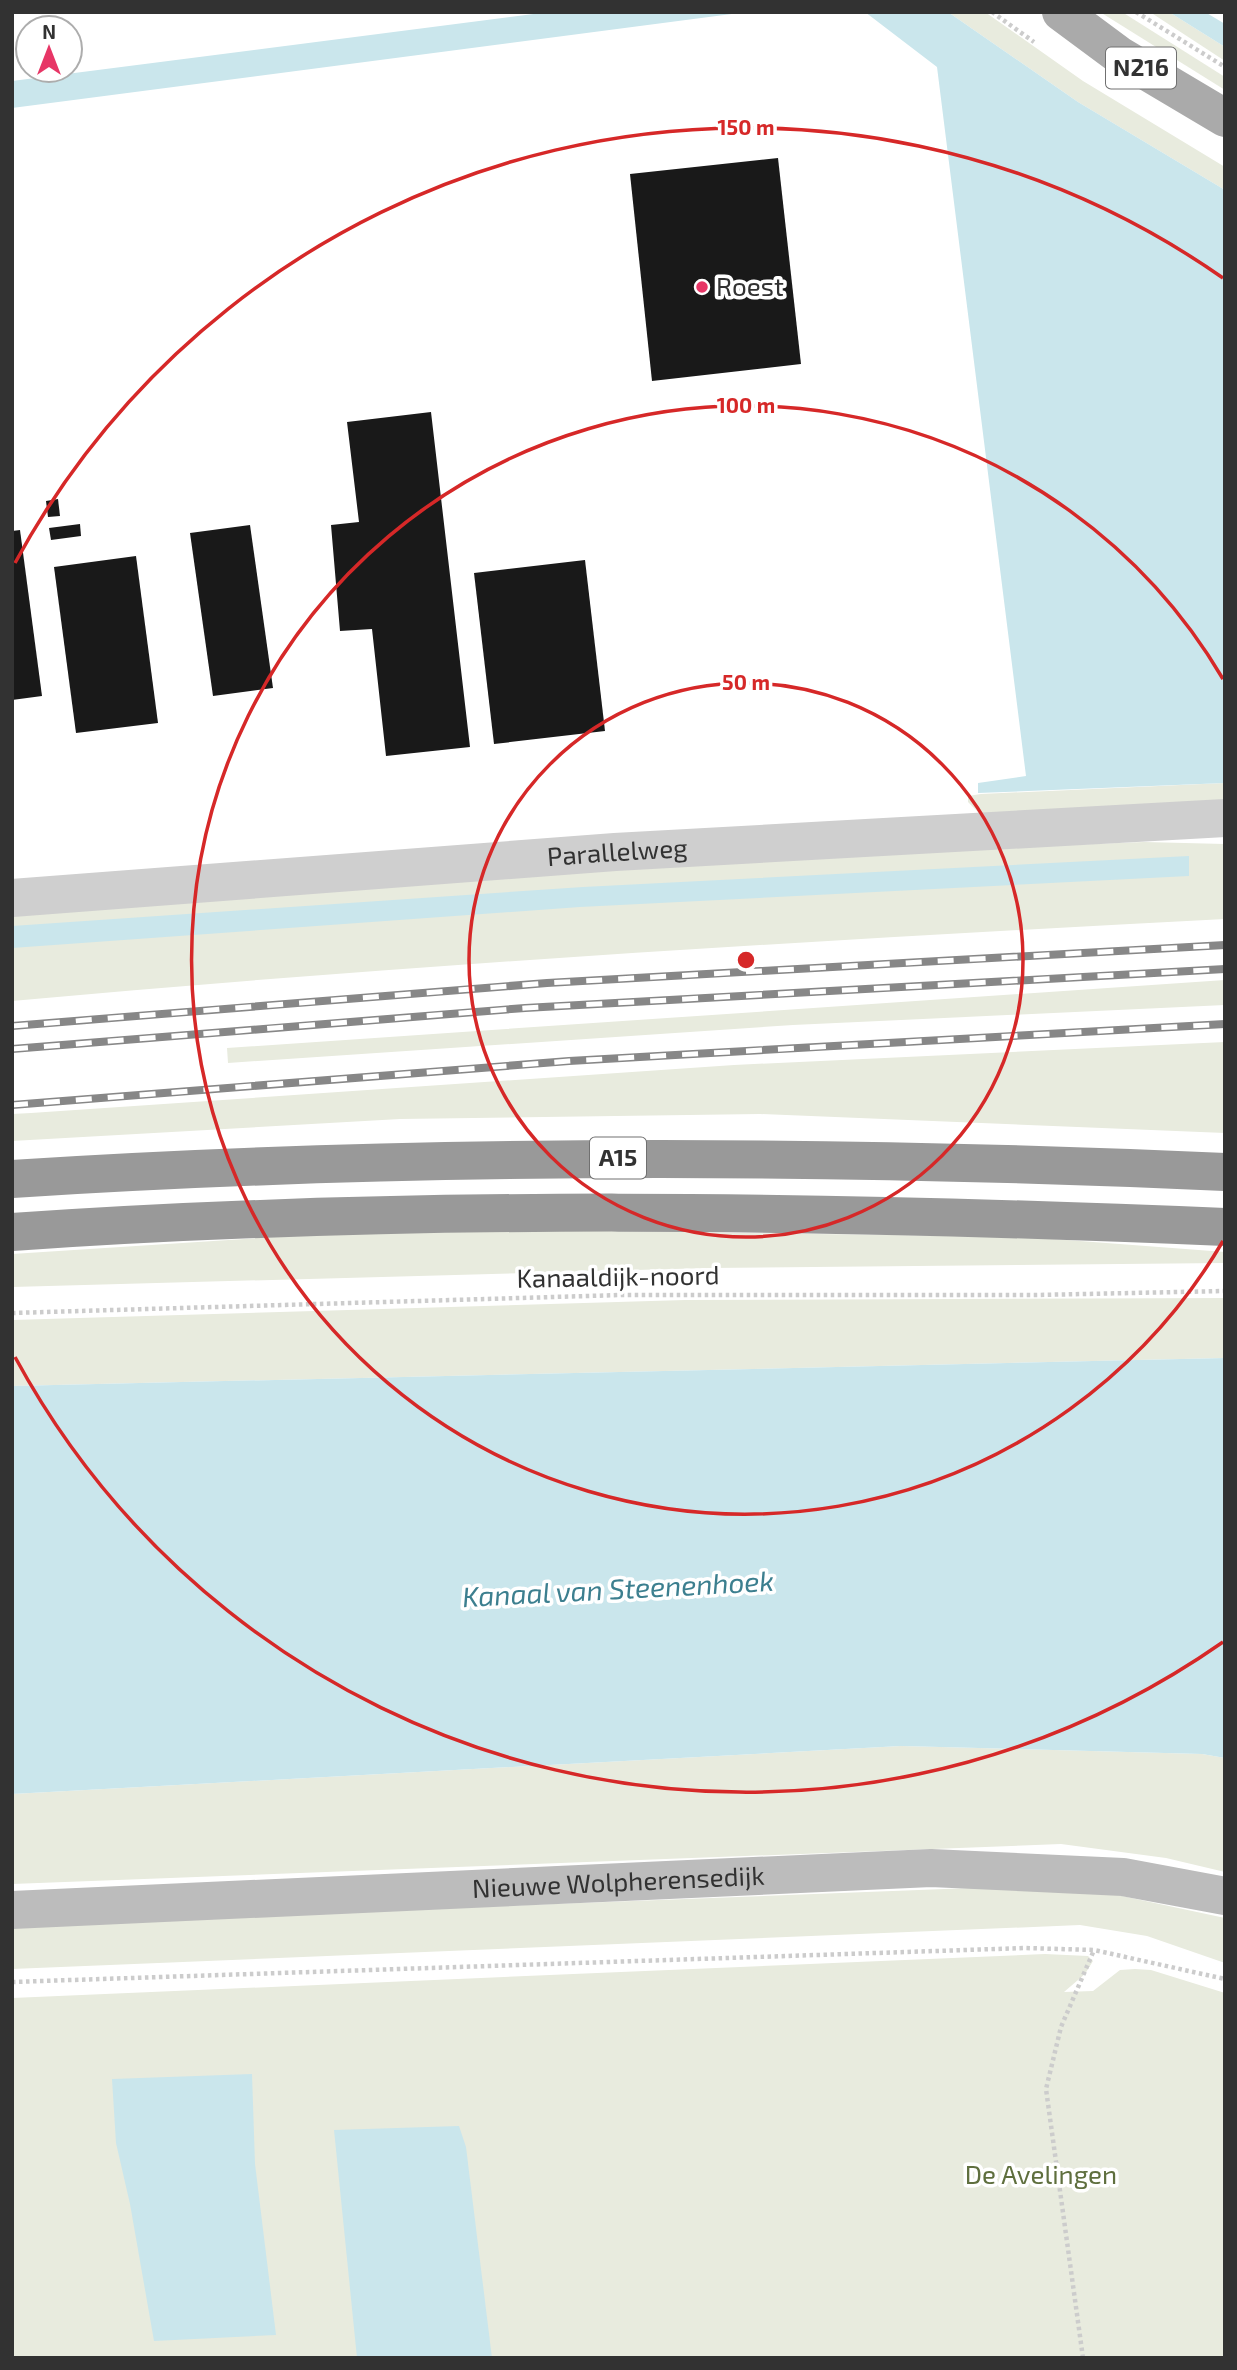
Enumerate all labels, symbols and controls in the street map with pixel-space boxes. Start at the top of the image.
north arrow [14,14,84,84]
text: N [42,20,56,43]
road number: N216 [1106,47,1176,88]
text: 150 m [718,114,774,139]
place label: Roest [716,270,784,301]
marker: Roest [694,279,710,295]
text: 100 m [717,392,775,417]
text: 50 m [722,669,770,694]
street label: Parallelweg [546,831,688,871]
centre of rings [734,948,758,972]
road number: A15 [590,1138,646,1178]
street label: Kanaaldijk-noord [516,1258,720,1293]
water label: Kanaal van Steenenhoek [461,1563,775,1613]
street label: Nieuwe Wolpherensedijk [471,1859,765,1903]
park label: De Avelingen [965,2158,1117,2189]

